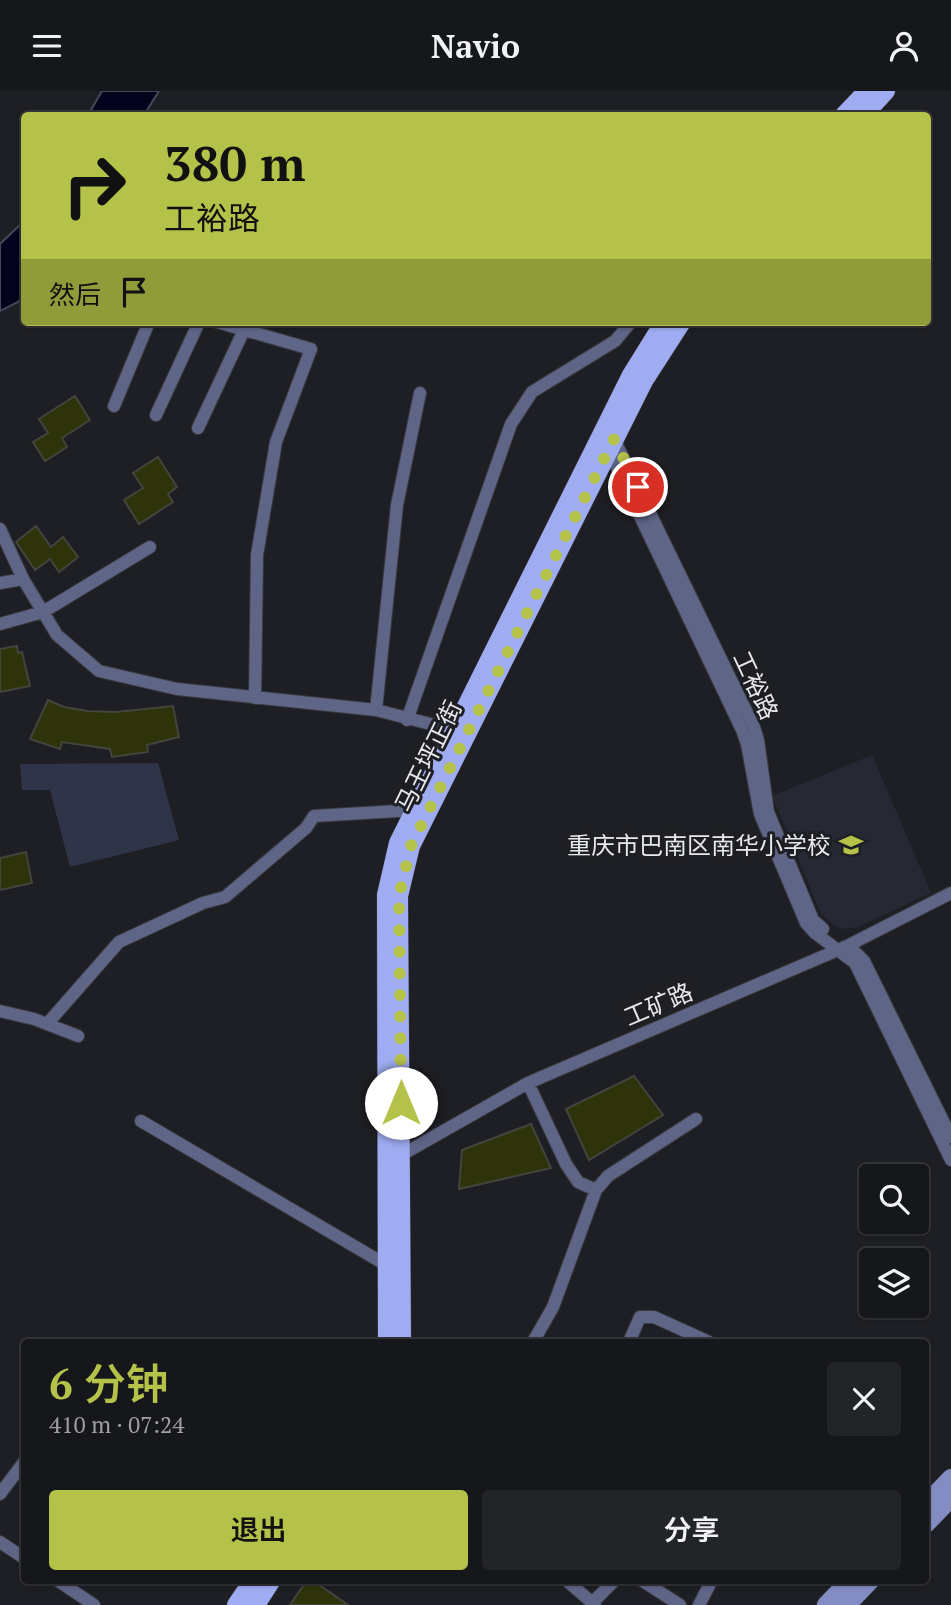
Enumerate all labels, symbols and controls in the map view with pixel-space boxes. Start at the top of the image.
text: Navio [431,25,520,67]
icon: menu [28,27,66,65]
icon: person [885,27,923,65]
text: 380 m [164,130,306,195]
icon: right [49,140,140,231]
text: 工裕路 [164,197,260,239]
icon: arrive [115,273,153,311]
text: 然后 [49,277,101,311]
pin [608,457,668,517]
icon: arrive [619,468,657,506]
street label: 工裕路 [726,646,786,724]
street label: 马王坪正街 [387,695,469,817]
place label: 重庆市巴南区南华小学校 [567,829,831,861]
school or university icon: 重庆市巴南区南华小学校 [837,831,865,859]
street label: 工矿路 [619,975,697,1033]
position arrow [364,1066,438,1140]
map controls [859,1164,929,1318]
button: search [859,1164,929,1234]
button: layers [859,1248,929,1318]
text: 6 分钟 [49,1355,168,1411]
button: close [827,1362,901,1436]
text: 410 m · 07:24 [49,1409,184,1440]
button: 退出 [49,1490,468,1570]
button: 分享 [482,1490,901,1570]

